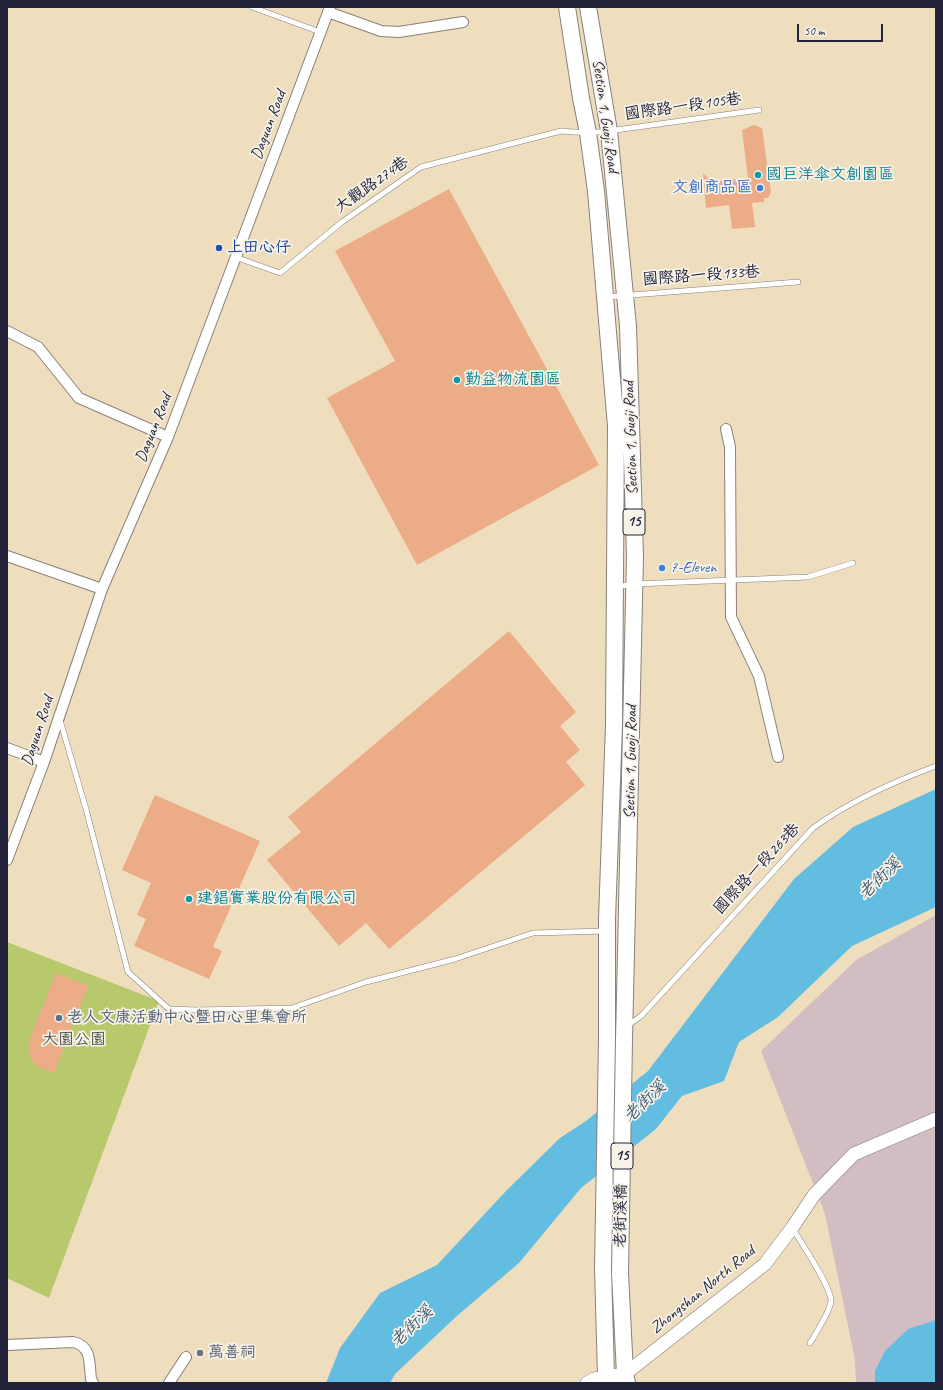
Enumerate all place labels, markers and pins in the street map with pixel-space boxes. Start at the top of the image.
place label: 國巨洋傘文創園區 [766,165,894,185]
marker: 國巨洋傘文創園區 [753,170,763,180]
place label: 文創商品區 [672,178,752,198]
marker: 文創商品區 [755,183,765,193]
place label: 上田心仔 [227,238,291,258]
marker: 上田心仔 [214,243,224,253]
place label: 勤益物流園區 [465,370,561,390]
marker: 勤益物流園區 [452,375,462,385]
place label: 7-Eleven [670,558,716,578]
marker: 7-Eleven [657,563,667,573]
place label: 建錩實業股份有限公司 [197,889,357,909]
marker: 建錩實業股份有限公司 [184,894,194,904]
place label: 老人文康活動中心暨田心里集會所 [67,1008,307,1028]
marker: 老人文康活動中心暨田心里集會所 [54,1013,64,1023]
place label: 萬善祠 [208,1343,256,1363]
marker: 萬善祠 [195,1348,205,1358]

